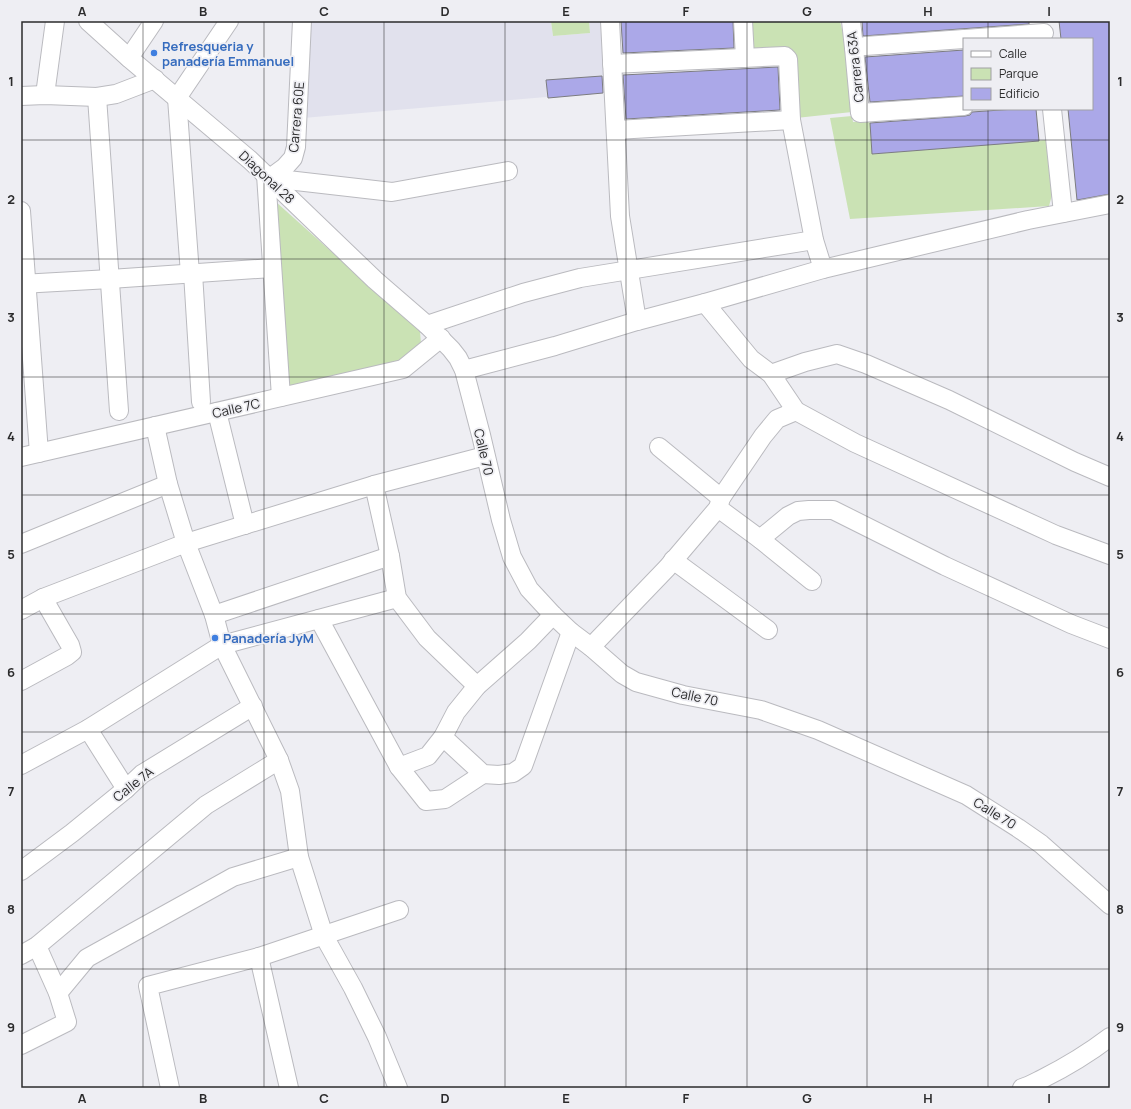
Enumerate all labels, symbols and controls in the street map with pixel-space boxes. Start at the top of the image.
text: A [78,2,87,20]
text: B [199,2,207,20]
text: C [319,2,329,20]
text: D [440,2,450,20]
text: E [562,2,570,20]
text: F [683,2,690,20]
text: G [802,2,812,20]
text: H [923,2,933,20]
text: I [1047,2,1051,20]
street label: Carrera 63A [842,31,868,103]
place label: Refresqueria y panadería Emmanuel [162,37,294,70]
legend [963,38,1093,110]
text: Calle [999,45,1027,62]
marker: Refresqueria y panadería Emmanuel [149,48,159,58]
text: Parque [999,65,1038,82]
text: 1 [8,72,14,90]
text: 1 [1117,72,1123,90]
street label: Carrera 60E [284,81,308,153]
text: Edificio [999,85,1039,102]
street label: Diagonal 28 [235,147,299,207]
text: 2 [7,190,15,208]
text: 2 [1116,190,1124,208]
text: 3 [7,308,15,326]
text: 3 [1116,308,1124,326]
street label: Calle 7C [210,394,262,422]
text: 4 [7,427,15,445]
street label: Calle 70 [470,427,498,477]
text: 4 [1116,427,1124,445]
text: 5 [7,545,15,563]
text: 5 [1116,545,1124,563]
place label: Panadería JyM [223,629,314,647]
marker: Panadería JyM [210,633,220,643]
text: 6 [7,663,15,681]
text: 6 [1116,663,1124,681]
street label: Calle 70 [670,682,720,710]
street label: Calle 7A [109,762,157,806]
text: 7 [8,782,15,800]
text: 7 [1117,782,1124,800]
street label: Calle 70 [970,793,1020,833]
text: 8 [7,900,15,918]
text: 8 [1116,900,1124,918]
text: 9 [7,1018,15,1036]
text: 9 [1116,1018,1124,1036]
text: A [78,1089,87,1107]
text: B [199,1089,207,1107]
text: C [319,1089,329,1107]
text: D [440,1089,450,1107]
text: E [562,1089,570,1107]
text: F [683,1089,690,1107]
text: G [802,1089,812,1107]
text: H [923,1089,933,1107]
text: I [1047,1089,1051,1107]

